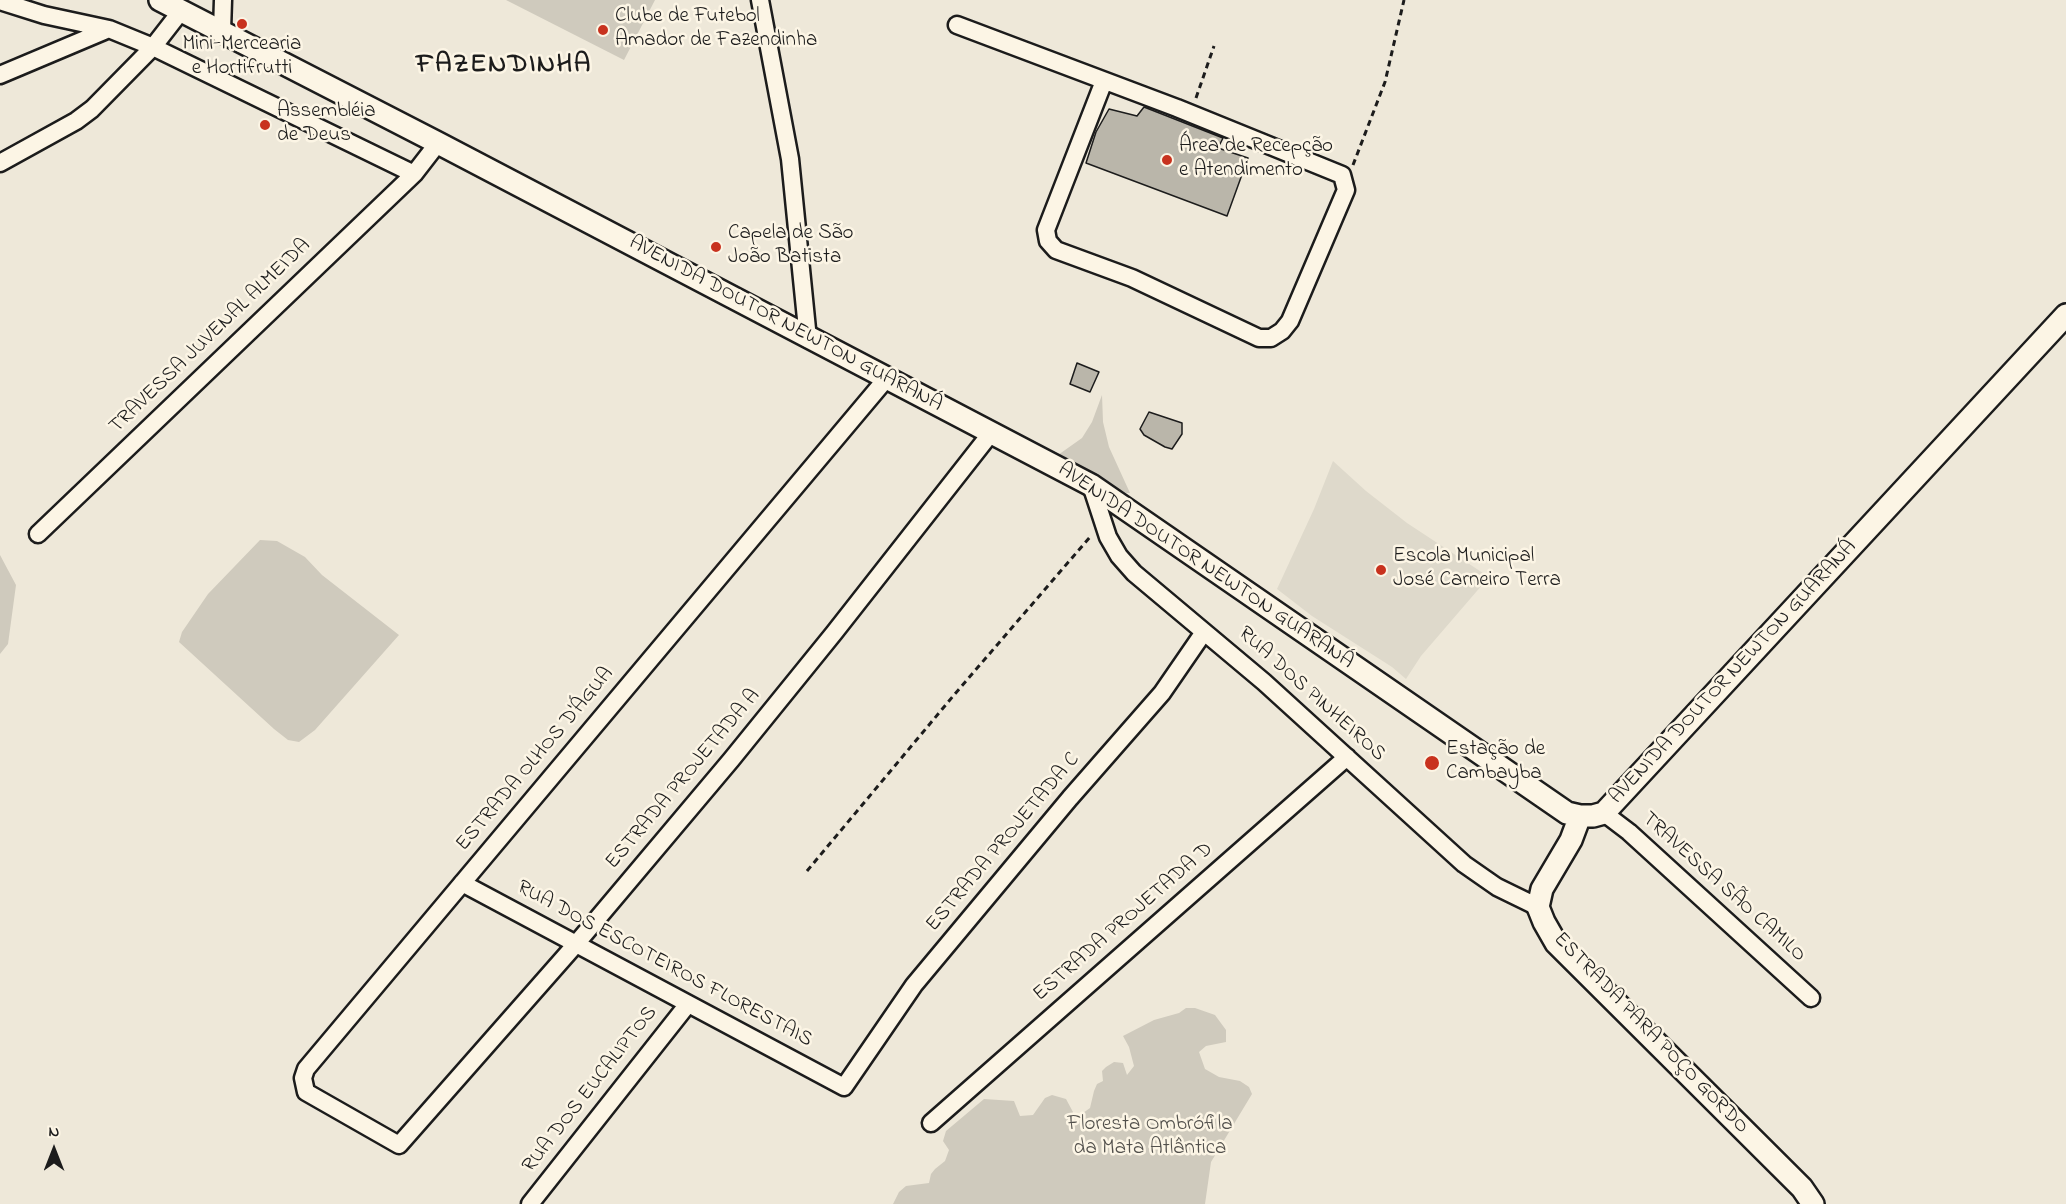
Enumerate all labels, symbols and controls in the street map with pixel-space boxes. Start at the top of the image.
place label: Clube de Futebol Amador de Fazendinha [615,5,817,55]
marker: Mini-Mercearia e Hortifrutti [235,17,249,31]
marker: Clube de Futebol Amador de Fazendinha [596,23,610,37]
place label: Mini-Mercearia e Hortifrutti [183,33,301,83]
district label: FAZENDINHA [416,51,592,83]
place label: Assembléia de Deus [277,100,376,150]
marker: Assembléia de Deus [258,118,272,132]
place label: Área de Recepção e Atendimento [1179,135,1333,185]
marker: Área de Recepção e Atendimento [1160,153,1174,167]
place label: Capela de São João Batista [728,222,853,272]
street label: AVENIDA DOUTOR NEWTON GUARANÁ [624,231,946,419]
street label: TRAVESSA JUVENAL ALMEIDA [105,234,317,440]
marker: Capela de São João Batista [709,240,723,254]
street label: AVENIDA DOUTOR NEWTON GUARANÁ [1052,458,1358,676]
street label: AVENIDA DOUTOR NEWTON GUARANÁ [1605,536,1863,810]
place label: Escola Municipal José Carneiro Terra [1393,545,1561,595]
marker: Escola Municipal José Carneiro Terra [1374,563,1388,577]
street label: RUA DOS PINHEIROS [1232,622,1390,768]
street label: ESTRADA OLHOS D'ÁGUA [452,663,620,857]
street label: ESTRADA PROJETADA A [601,685,767,875]
place label: Estação de Cambayba [1446,738,1545,788]
street label: ESTRADA PROJETADA C [922,748,1086,938]
marker: Estação de Cambayba [1423,754,1441,772]
street label: TRAVESSA SÃO CAMILO [1636,808,1810,968]
street label: ESTRADA PROJETADA D [1029,838,1219,1008]
street label: RUA DOS ESCOTEIROS FLORESTAIS [512,876,816,1054]
street label: ESTRADA PARA POÇO GORDO [1547,928,1753,1140]
street label: RUA DOS EUCALIPTOS [518,1002,664,1178]
park label: Floresta Ombrófila da Mata Atlântica [1067,1113,1233,1163]
north arrow [24,1120,84,1180]
text: N [49,1120,59,1144]

